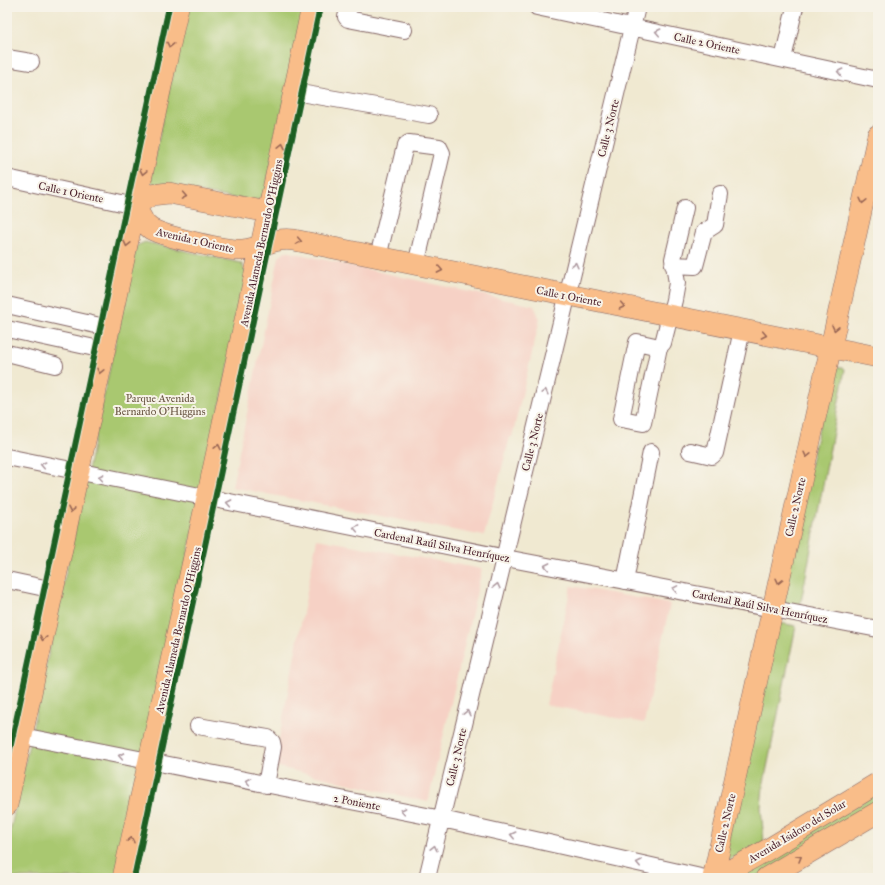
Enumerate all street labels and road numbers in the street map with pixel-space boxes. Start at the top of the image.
street label: Calle 2 Oriente [673,30,742,57]
street label: Calle 3 Norte [595,97,622,158]
street label: Avenida Alameda Bernardo O'Higgins [237,158,286,329]
street label: Calle 1 Oriente [37,179,105,206]
street label: Avenida 1 Oriente [154,225,235,256]
street label: Calle 1 Oriente [535,284,603,309]
street label: Calle 3 Norte [519,411,546,472]
street label: Calle 2 Norte [782,476,809,538]
street label: Cardenal Raúl Silva Henríquez [373,526,511,566]
street label: Avenida Alameda Bernardo O'Higgins [153,546,204,716]
street label: Cardenal Raúl Silva Henríquez [691,587,829,627]
street label: Calle 3 Norte [444,726,470,787]
street label: 2 Poniente [332,792,382,813]
street label: Calle 2 Norte [712,792,739,854]
street label: Avenida Isidoro del Solar [745,797,849,866]

